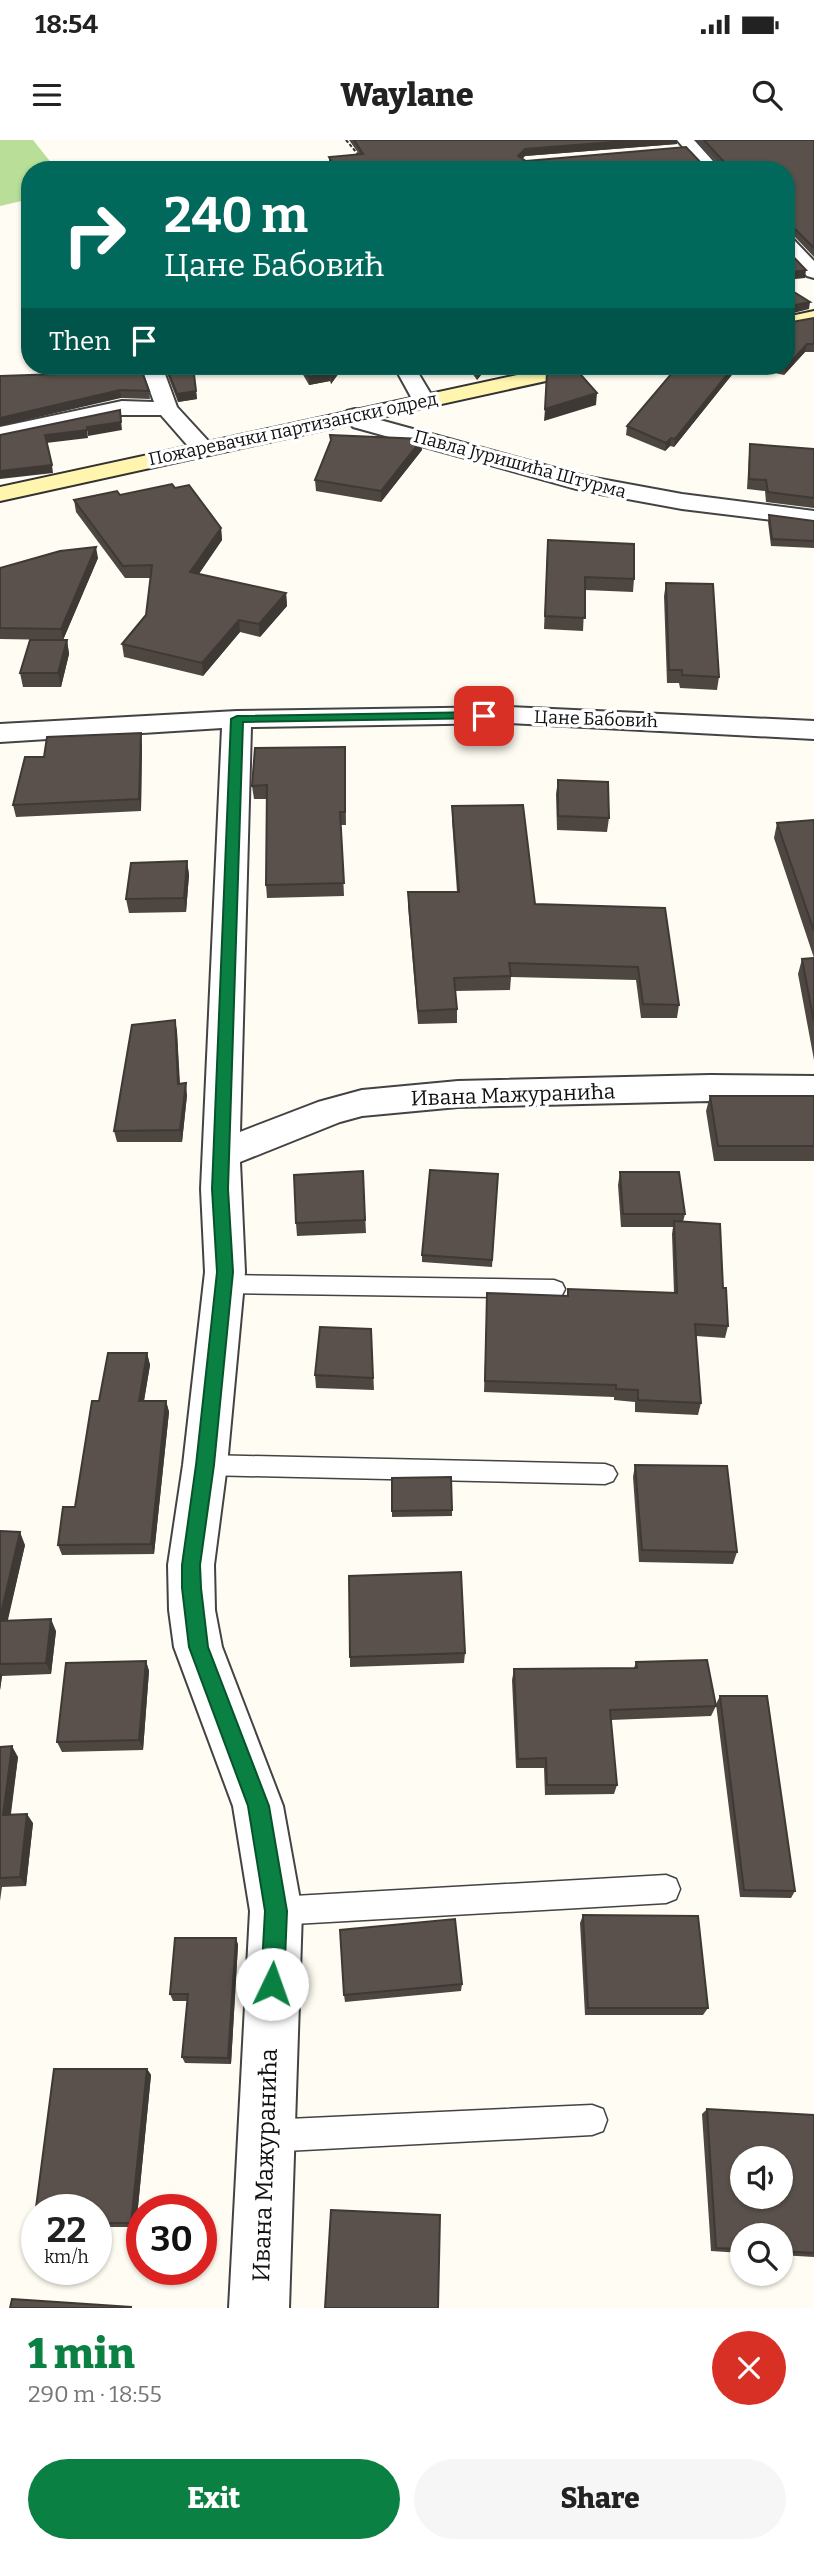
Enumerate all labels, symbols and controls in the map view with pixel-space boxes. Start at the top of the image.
text: 18:54 [35,9,98,40]
icon: menu [28,76,66,114]
text: Waylane [341,76,474,114]
icon: search [748,76,786,114]
text: 240 m [164,186,308,245]
icon: right [49,189,140,280]
text: Цане Бабовић [164,246,384,284]
icon: arrive [125,322,163,360]
text: Then [49,326,111,357]
street label: Пожаревачки партизански одред [146,388,440,470]
street label: Павла Јуришића Штурма [411,425,629,503]
pin [454,686,514,746]
icon: arrive [465,697,503,735]
street label: Цане Бабовић [534,706,658,732]
street label: Ивана Мажуранића [410,1078,616,1112]
position arrow [235,1947,309,2021]
street label: Ивана Мажуранића [247,2048,283,2282]
map controls [730,2146,793,2286]
button: sound [730,2146,793,2209]
speed limit sign: 30 [126,2194,217,2285]
text: 22 [47,2209,86,2251]
button: search [730,2223,793,2286]
text: km/h [44,2246,89,2268]
text: 1 min [28,2329,135,2379]
button: close [712,2331,786,2405]
text: 290 m · 18:55 [28,2380,162,2408]
button: Exit [28,2459,400,2539]
button: Share [414,2459,786,2539]

